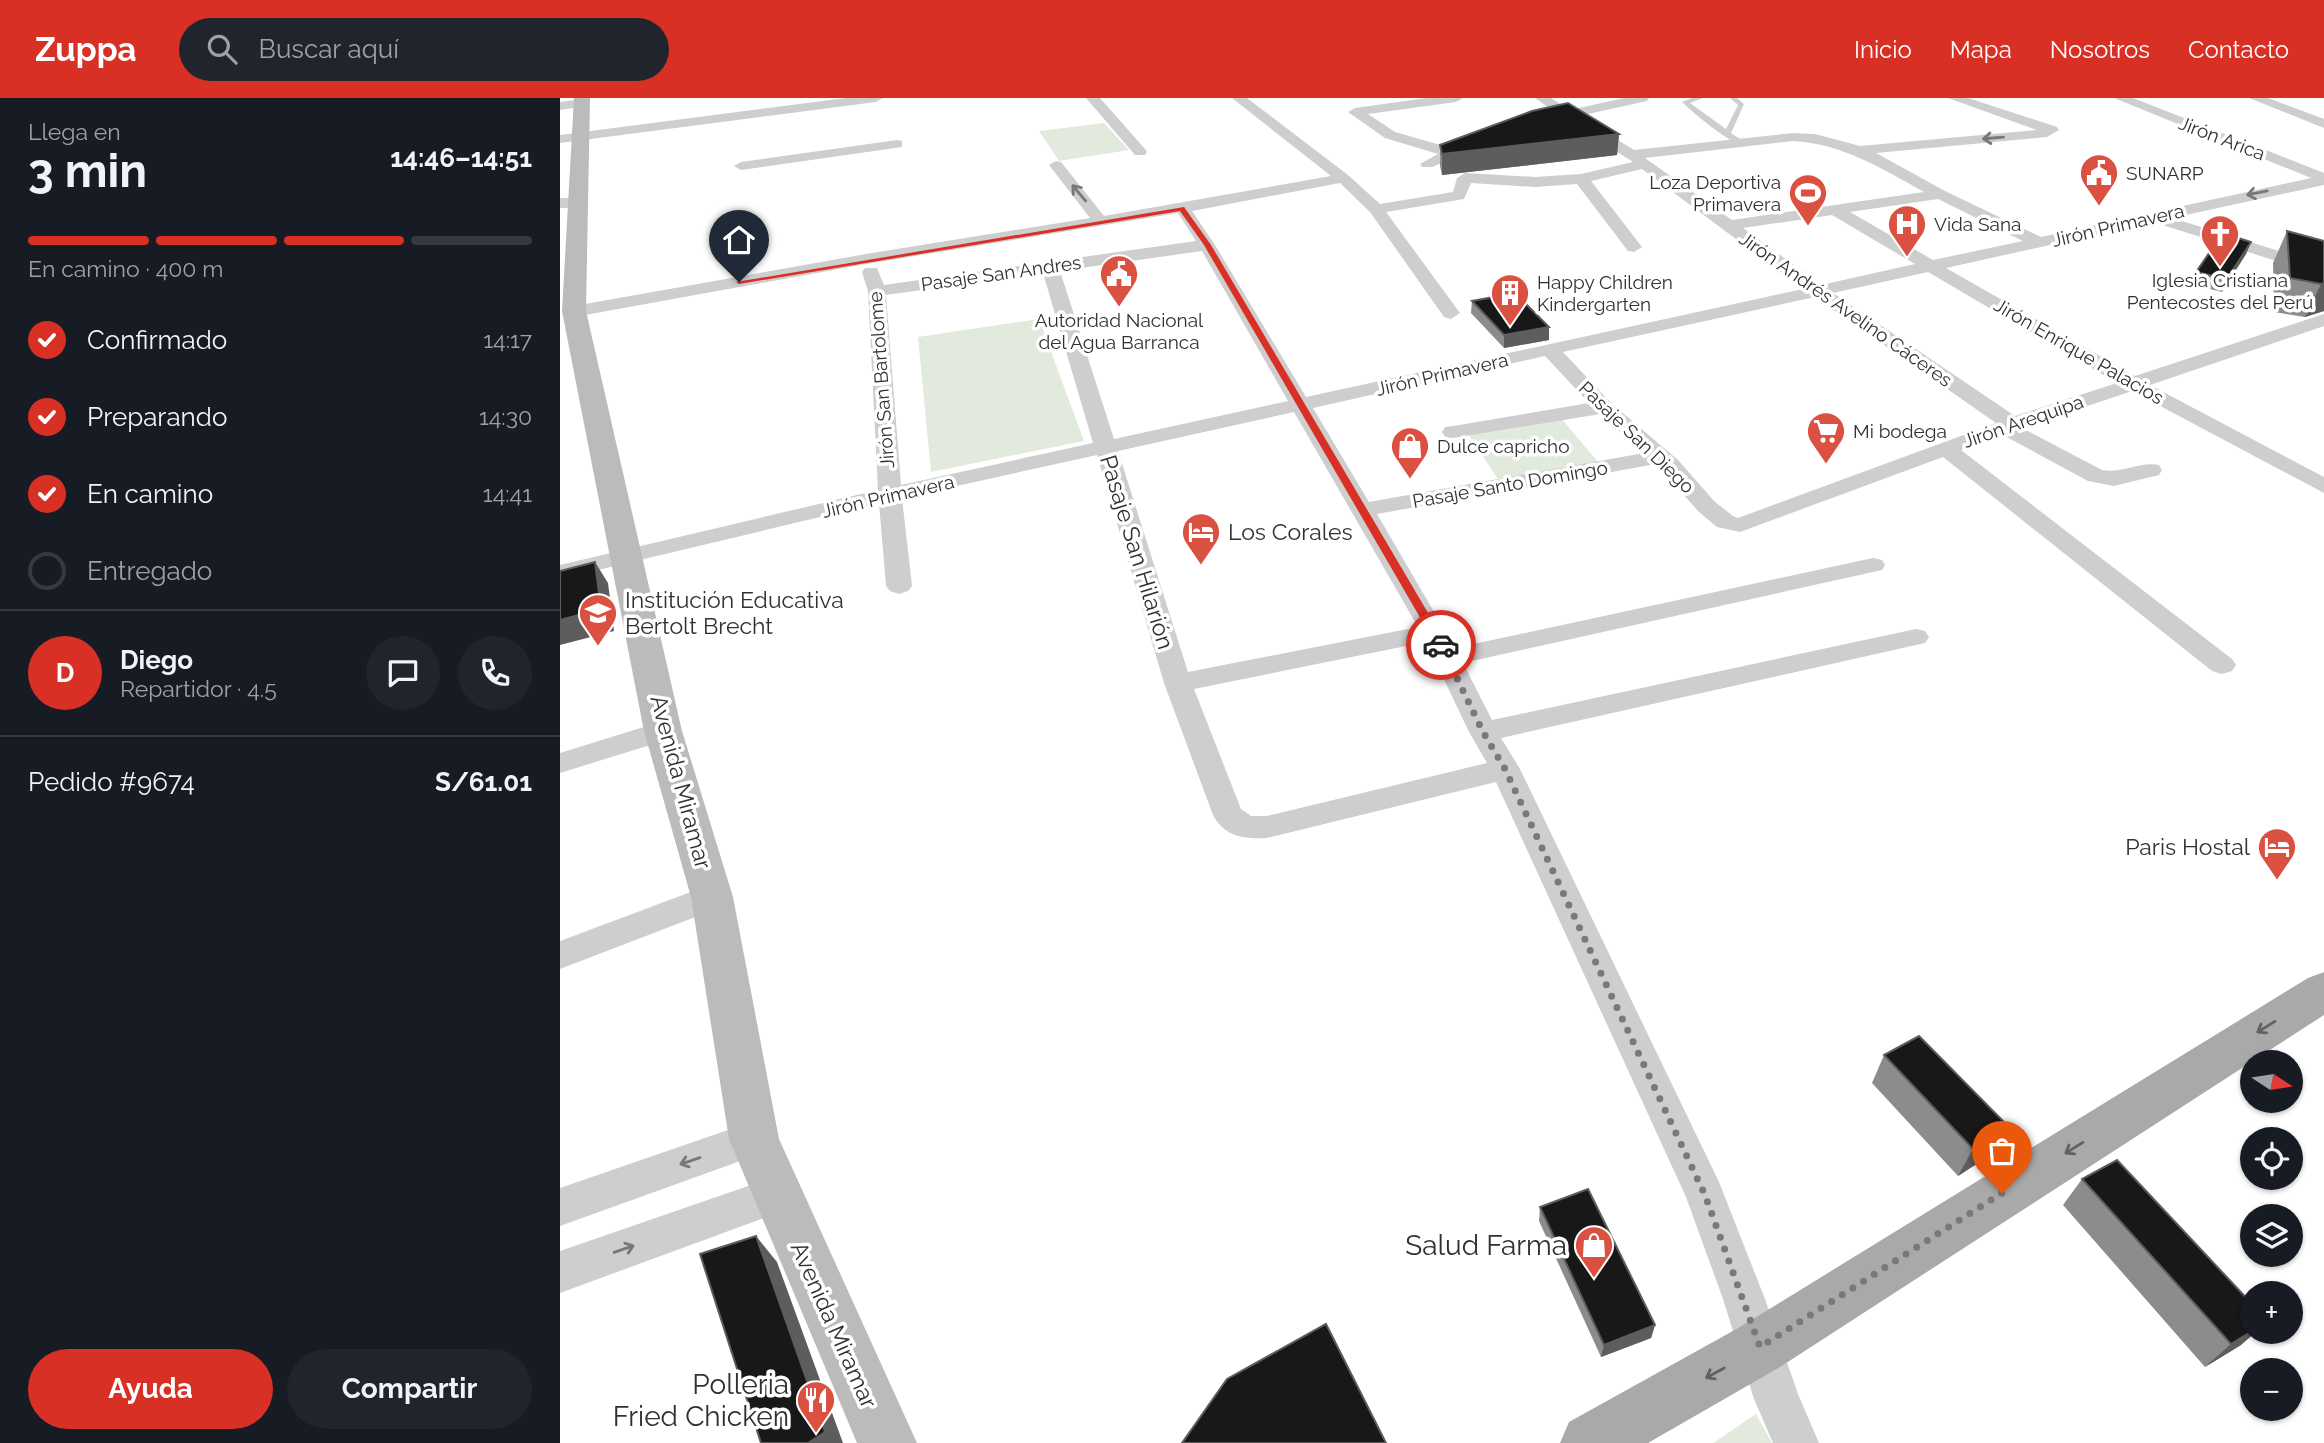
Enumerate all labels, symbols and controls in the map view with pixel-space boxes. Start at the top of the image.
search box [179,18,669,81]
text: Zuppa [35,30,137,69]
icon: search [203,30,241,68]
text: Buscar aquí [259,34,399,64]
text: Inicio [1854,35,1912,64]
text: Mapa [1950,35,2012,64]
text: Nosotros [2050,35,2150,64]
text: Contacto [2188,35,2289,64]
street label: Jirón Arica [2176,111,2268,165]
text: Llega en [28,118,121,145]
one-way arrow [1983,132,2005,145]
text: 14:46–14:51 [390,143,532,173]
text: 3 min [28,144,147,198]
public building icon: SUNARP [2078,152,2120,207]
place label: SUNARP [2126,162,2204,184]
place label: Loza Deportiva Primavera [1649,171,1781,215]
sports icon: Loza Deportiva Primavera [1787,172,1829,227]
one-way arrow [1071,184,1087,202]
one-way arrow [2246,187,2269,201]
street label: Jirón Primavera [2050,199,2186,251]
hospital icon: Vida Sana [1886,203,1928,258]
pin [709,210,769,282]
place label: Vida Sana [1934,213,2021,235]
church icon: Iglesia Cristiana Pentecostes del Perú [2199,213,2241,268]
icon: home [720,221,758,259]
street label: Jirón Andrés Avelino Cáceres [1736,227,1956,391]
street label: Pasaje San Andres [919,251,1083,295]
public building icon: Autoridad Nacional del Agua Barranca [1098,253,1140,308]
text: En camino · 400 m [28,255,223,282]
place label: Iglesia Cristiana Pentecostes del Perú [2127,269,2313,313]
place label: Happy Children Kindergarten [1537,271,1673,315]
building icon: Happy Children Kindergarten [1489,272,1531,327]
street label: Jirón San Bartolome [864,291,898,469]
street label: Jirón Enrique Palacios [1990,294,2168,408]
place label: Autoridad Nacional del Agua Barranca [1035,309,1204,353]
icon: check [28,321,66,359]
text: Confirmado [87,325,227,355]
text: 14:17 [483,326,532,353]
street label: Jirón Primavera [1374,348,1510,400]
street label: Pasaje San Diego [1575,376,1699,498]
street label: Jirón Arequipa [1960,390,2086,452]
icon: check [28,398,66,436]
text: Preparando [87,402,227,432]
text: 14:30 [479,403,532,430]
supermarket icon: Mi bodega [1805,410,1847,465]
place label: Mi bodega [1853,420,1947,442]
shop icon: Dulce capricho [1389,425,1431,480]
place label: Dulce capricho [1437,435,1570,457]
street label: Pasaje San Hilarión [1095,451,1180,652]
street label: Pasaje Santo Domingo [1411,456,1609,512]
street label: Jirón Primavera [820,470,956,522]
icon: check [28,475,66,513]
text: En camino [87,479,213,509]
text: 14:41 [483,480,532,507]
hotel icon: Los Corales [1180,511,1222,566]
place label: Los Corales [1228,518,1353,545]
text: Entregado [87,556,212,586]
place label: Institución Educativa Bertolt Brecht [625,586,844,639]
school or university icon: Institución Educativa Bertolt Brecht [577,592,619,647]
courier [1406,610,1476,680]
icon: car [1422,626,1460,664]
button: chat [366,636,440,710]
button: phone [458,636,532,710]
text: Diego [120,645,193,675]
text: D [56,658,74,688]
text: Repartidor · 4.5 [120,675,277,702]
street label: Avenida Miramar [645,692,718,872]
text: Pedido #9674 [28,767,195,797]
text: S/61.01 [435,767,532,797]
hotel icon: Paris Hostal [2256,826,2298,881]
place label: Paris Hostal [2125,833,2251,860]
one-way arrow [2257,1020,2277,1034]
north arrow [2240,1050,2303,1113]
map controls [2240,1050,2303,1421]
pin [1972,1121,2032,1193]
button: locate [2240,1127,2303,1190]
icon: bag [1983,1132,2021,1170]
one-way arrow [2064,1142,2084,1156]
one-way arrow [679,1156,701,1168]
button: layers [2240,1204,2303,1267]
shop icon: Salud Farma [1573,1224,1615,1279]
place label: Salud Farma [1405,1229,1567,1262]
street label: Avenida Miramar [786,1238,883,1412]
one-way arrow [613,1242,635,1254]
button: + [2240,1281,2303,1344]
button: Ayuda [28,1349,273,1429]
button: Compartir [287,1349,532,1429]
button: − [2240,1358,2303,1421]
one-way arrow [1705,1366,1725,1380]
place label: Polleria Fried Chicken [613,1368,789,1433]
restaurant icon: Polleria Fried Chicken [795,1379,837,1434]

